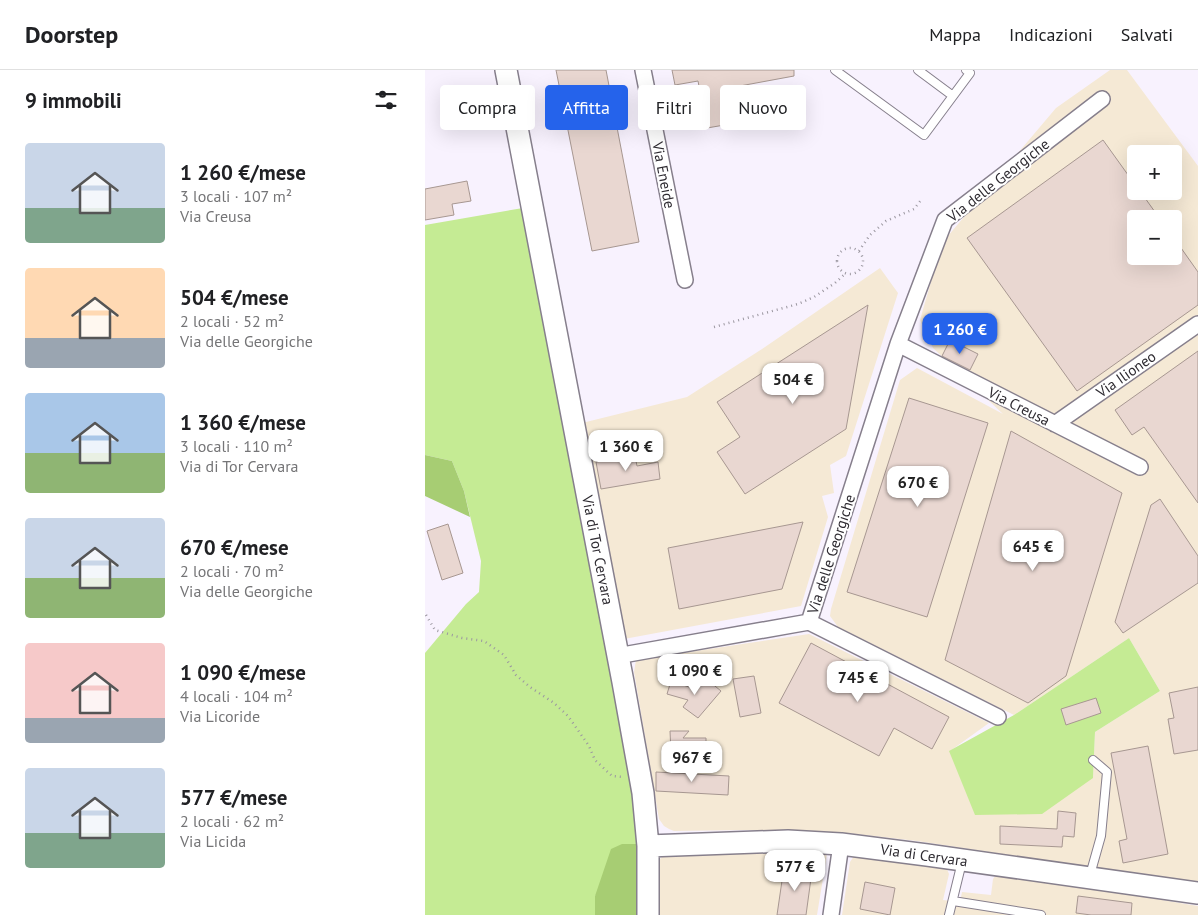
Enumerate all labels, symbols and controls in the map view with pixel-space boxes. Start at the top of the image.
text: Doorstep [25,19,118,50]
text: Mappa [929,23,981,46]
text: Indicazioni [1009,23,1093,46]
text: Salvati [1121,23,1173,46]
chip: Compra [440,85,535,130]
chip: Affitta [545,85,628,130]
chip: Filtri [638,85,710,130]
chip: Nuovo [720,85,806,130]
icon: filters [372,86,400,114]
text: 9 immobili [25,87,122,114]
street label: Via delle Georgiche [942,134,1053,226]
street label: Via Eneide [648,139,680,210]
map controls [1127,145,1182,265]
button: + [1127,145,1182,200]
text: 1 260 €/mese [180,159,306,186]
icon: home [65,163,125,223]
text: 3 locali · 107 m² [180,186,292,206]
text: Via Creusa [180,206,251,226]
button: − [1127,210,1182,265]
text: 504 €/mese [180,284,289,311]
icon: home [65,288,125,348]
text: 2 locali · 52 m² [180,311,284,331]
pin: 1 260 € [914,312,1006,355]
text: 1 260 € [933,319,987,339]
text: Via delle Georgiche [180,331,313,351]
street label: Via Ilioneo [1092,347,1160,402]
pin: 504 € [758,362,828,405]
text: 504 € [773,369,813,389]
street label: Via Creusa [984,382,1053,430]
text: 1 360 €/mese [180,409,306,436]
icon: home [65,413,125,473]
pin: 1 360 € [580,430,672,472]
text: 3 locali · 110 m² [180,436,293,456]
text: 1 360 € [599,436,653,456]
text: Via di Tor Cervara [180,456,299,476]
pin: 670 € [883,466,953,508]
text: 670 € [898,472,938,492]
street label: Via delle Georgiche [802,492,859,617]
street label: Via di Tor Cervara [578,493,618,606]
pin: 645 € [998,530,1068,572]
text: 670 €/mese [180,534,289,561]
text: 645 € [1013,536,1053,556]
icon: home [65,538,125,598]
text: 2 locali · 70 m² [180,561,284,581]
text: Via delle Georgiche [180,581,313,601]
pin: 1 090 € [649,654,741,696]
text: 1 090 €/mese [180,659,306,686]
text: 1 090 € [668,660,722,680]
pin: 745 € [823,660,893,703]
icon: home [65,663,125,723]
text: 745 € [838,667,878,687]
text: 4 locali · 104 m² [180,686,293,706]
text: Via Licoride [180,706,260,726]
pin: 967 € [657,740,727,783]
text: 967 € [672,747,712,767]
text: 577 €/mese [180,784,287,811]
icon: home [65,788,125,848]
text: 2 locali · 62 m² [180,811,284,831]
text: Via Licida [180,831,246,851]
street label: Via di Cervara [878,839,969,871]
pin: 577 € [760,850,830,892]
text: 577 € [775,856,815,876]

